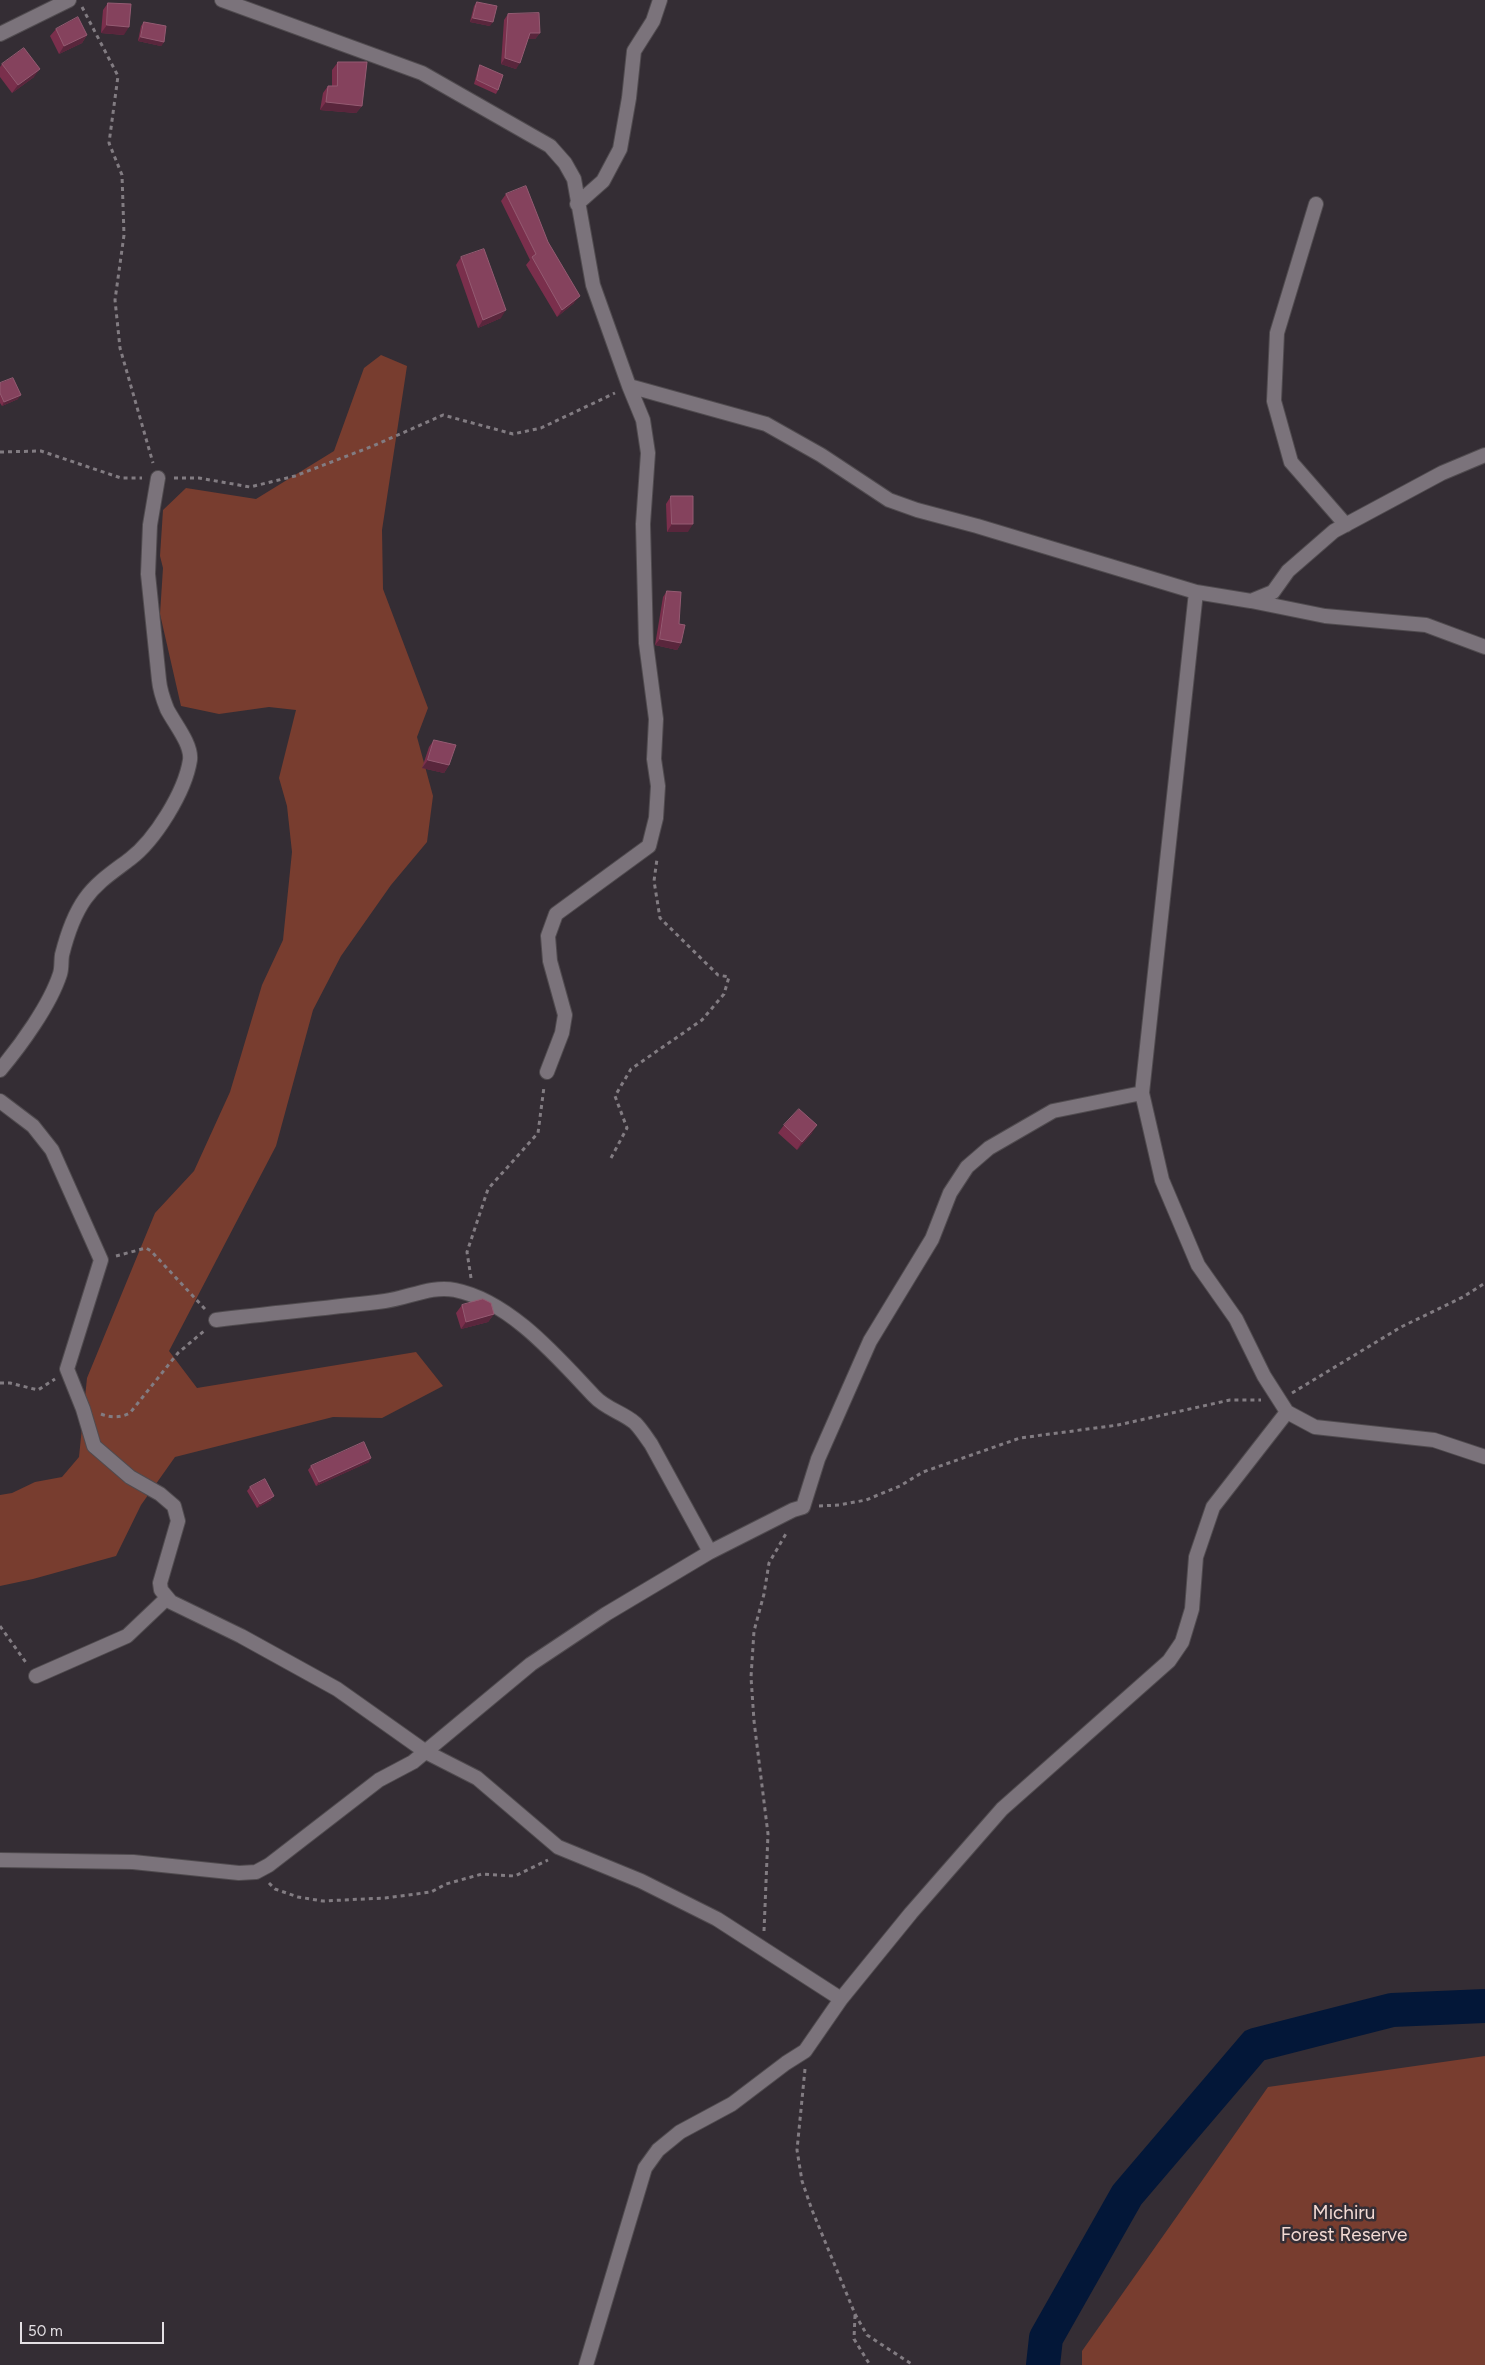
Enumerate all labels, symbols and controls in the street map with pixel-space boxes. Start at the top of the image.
park label: Michiru Forest Reserve [1281,2202,1407,2246]
scale bar [22,2312,166,2344]
text: 50 m [28,2322,63,2340]

